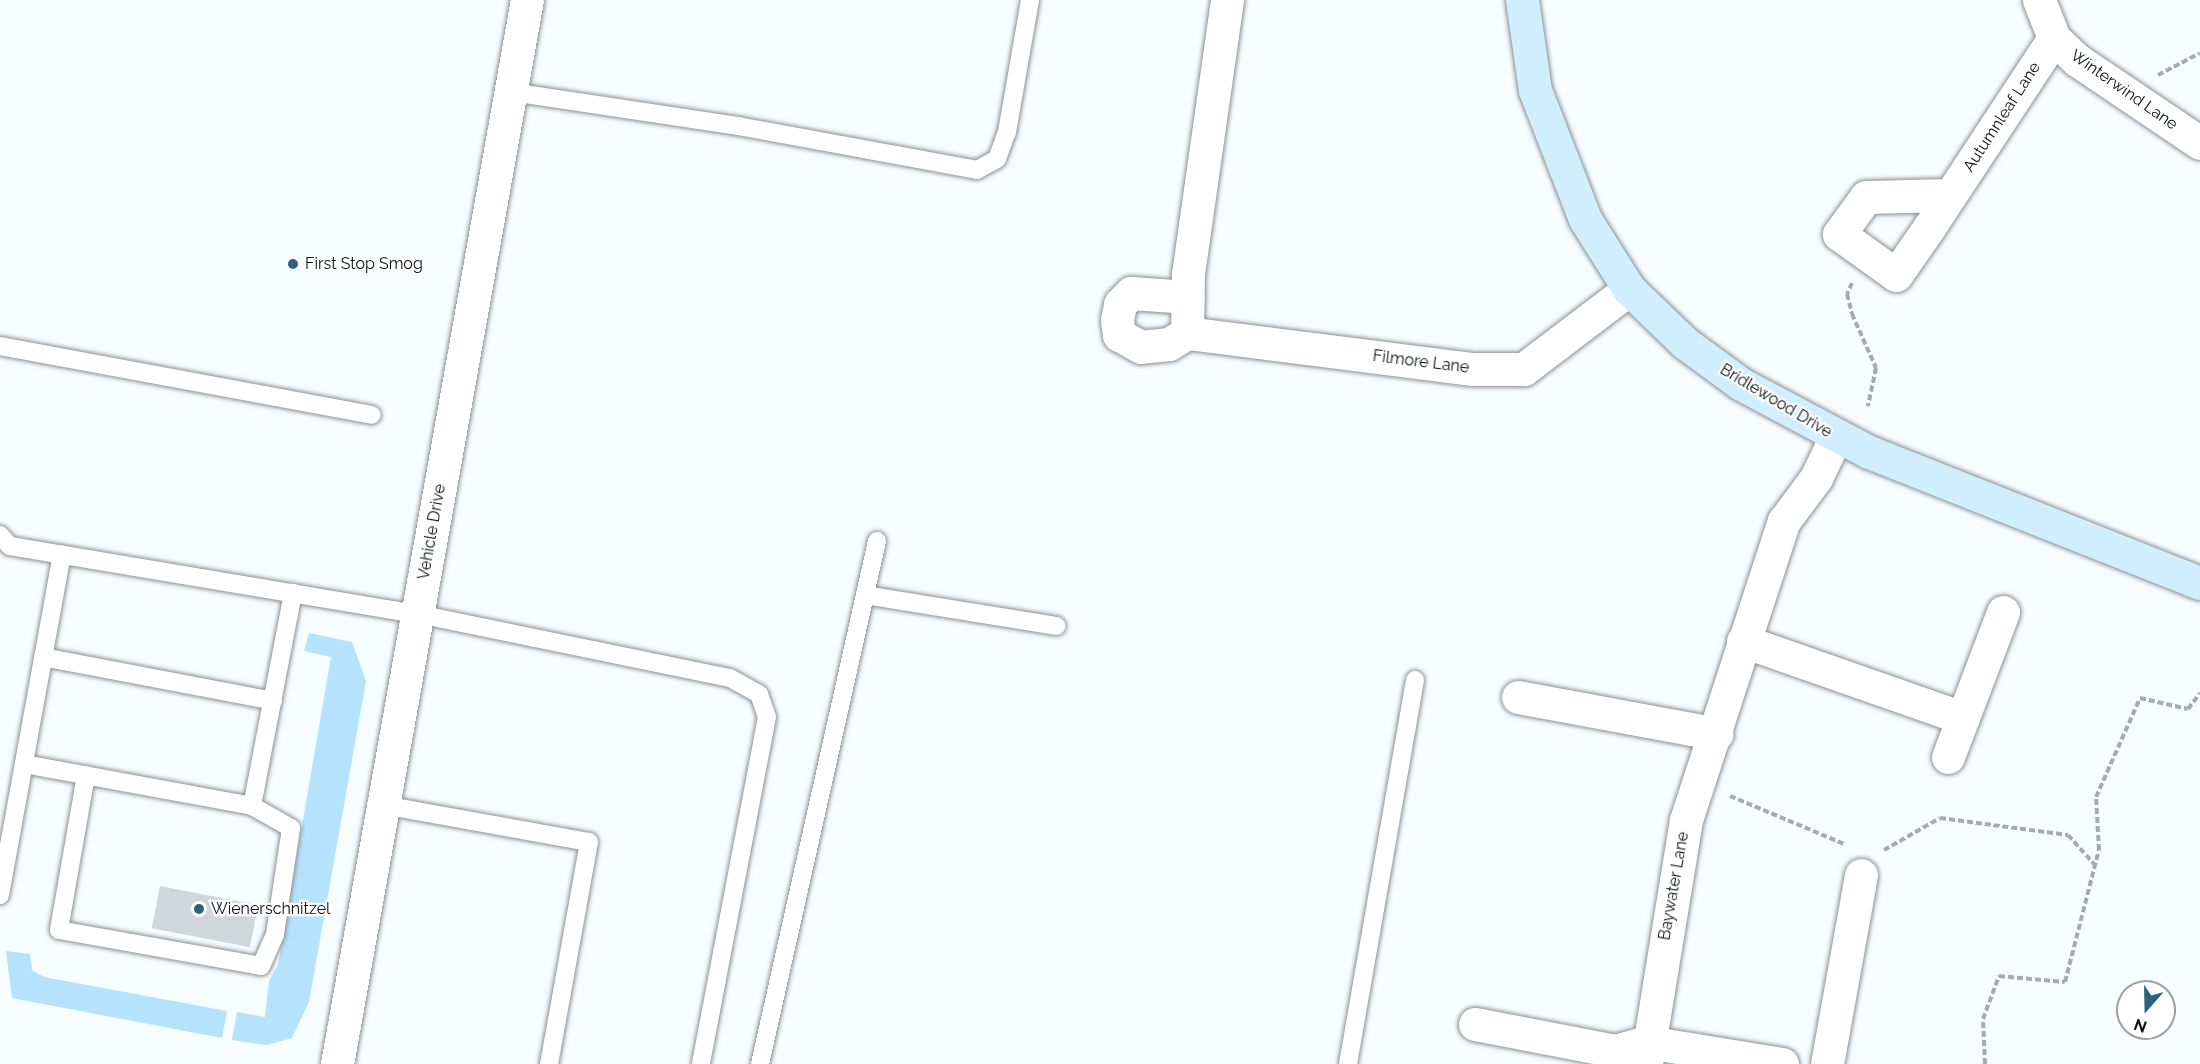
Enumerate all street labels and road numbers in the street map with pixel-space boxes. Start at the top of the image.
street label: Winterwind Lane [2067,46,2181,134]
street label: Autumnleaf Lane [1959,58,2045,176]
street label: Filmore Lane [1372,347,1470,377]
street label: Bridlewood Drive [1717,360,1835,442]
street label: Vehicle Drive [414,483,450,581]
street label: Baywater Lane [1655,830,1693,942]

